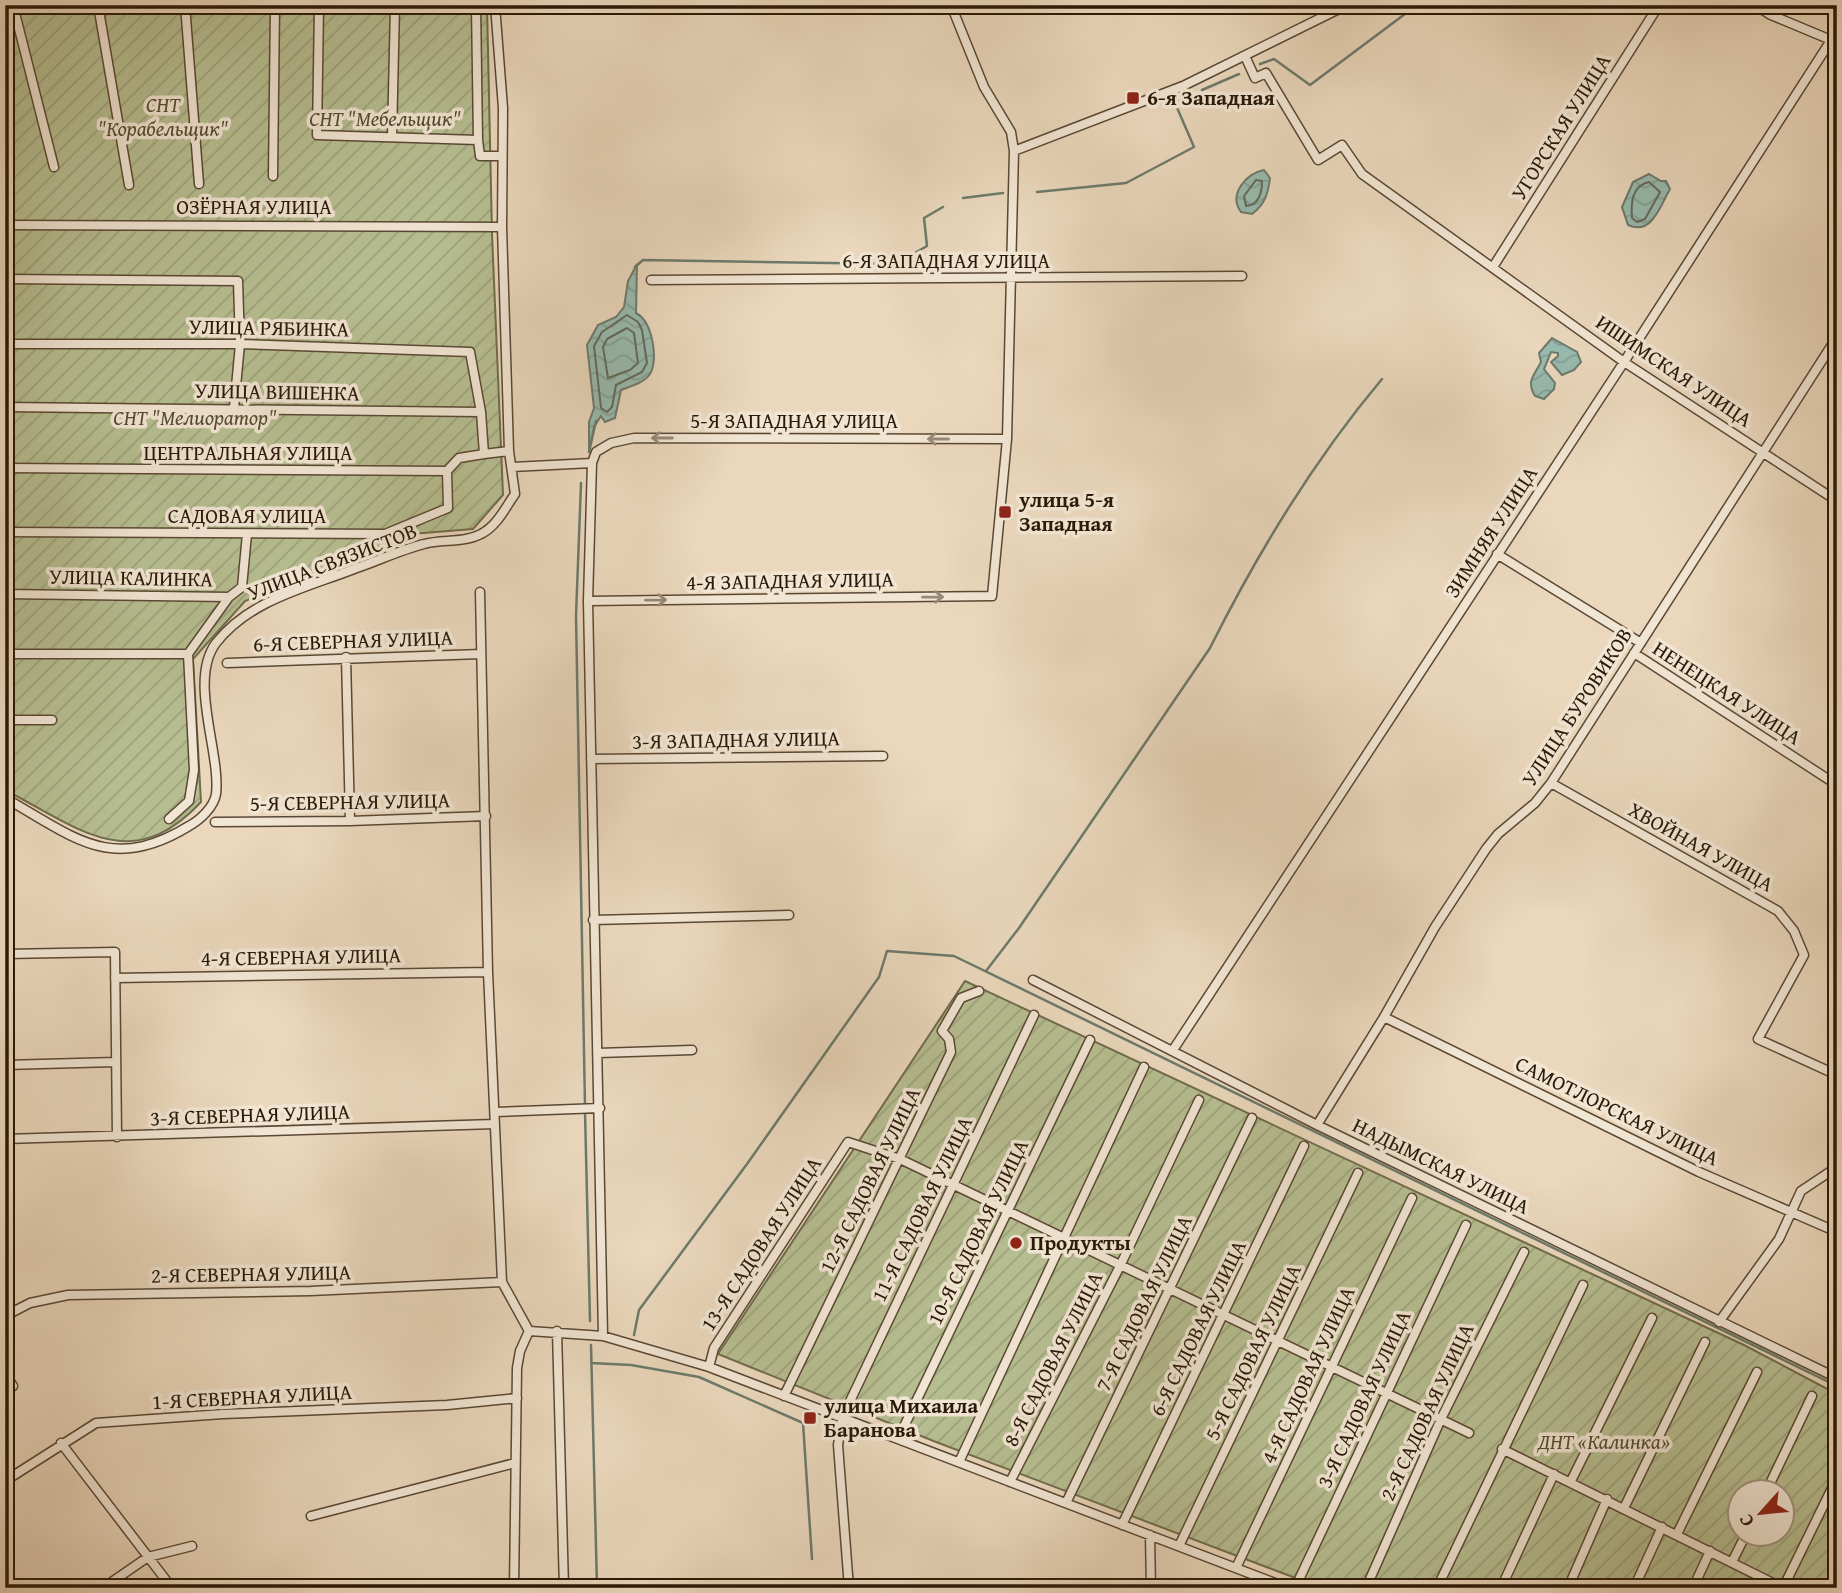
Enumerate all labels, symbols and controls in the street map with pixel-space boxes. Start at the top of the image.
street label: УГОРСКАЯ УЛИЦА [1503,47,1618,206]
place label: 6-я Западная [1147,82,1275,113]
park label: СНТ "Корабельщик" [98,89,229,144]
marker: 6-я Западная [1125,90,1141,106]
park label: СНТ "Мебельщик" [309,103,461,134]
street label: ОЗЁРНАЯ УЛИЦА [176,191,332,222]
street label: 6-Я ЗАПАДНАЯ УЛИЦА [842,245,1050,276]
street label: ИШИМСКАЯ УЛИЦА [1590,307,1759,435]
street label: УЛИЦА РЯБИНКА [189,311,350,344]
street label: УЛИЦА ВИШЕНКА [194,375,360,408]
park label: СНТ "Мелиоратор" [113,402,277,433]
street label: 5-Я ЗАПАДНАЯ УЛИЦА [690,405,898,436]
one-way arrow [651,431,674,445]
one-way arrow [927,432,950,446]
street label: ЦЕНТРАЛЬНАЯ УЛИЦА [143,437,353,468]
street label: ЗИМНЯЯ УЛИЦА [1436,460,1545,604]
place label: улица 5-я Западная [1018,484,1114,539]
street label: САДОВАЯ УЛИЦА [168,500,326,531]
marker: улица 5-я Западная [997,504,1013,520]
street label: УЛИЦА СВЯЗИСТОВ [242,515,421,608]
street label: УЛИЦА КАЛИНКА [49,561,213,594]
street label: 4-Я ЗАПАДНАЯ УЛИЦА [686,563,894,598]
one-way arrow [921,590,944,604]
one-way arrow [645,593,668,607]
street label: УЛИЦА БУРОВИКОВ [1514,621,1640,792]
street label: 6-Я СЕВЕРНАЯ УЛИЦА [252,622,454,659]
street label: НЕНЕЦКАЯ УЛИЦА [1647,633,1808,753]
street label: 3-Я ЗАПАДНАЯ УЛИЦА [632,722,840,757]
street label: 5-Я СЕВЕРНАЯ УЛИЦА [250,784,451,819]
street label: ХВОЙНАЯ УЛИЦА [1623,794,1780,900]
street label: 4-Я СЕВЕРНАЯ УЛИЦА [201,939,402,974]
street label: САМОТЛОРСКАЯ УЛИЦА [1510,1048,1725,1173]
street label: 12-Я САДОВАЯ УЛИЦА [811,1082,928,1278]
street label: 3-Я СЕВЕРНАЯ УЛИЦА [149,1096,351,1133]
street label: НАДЫМСКАЯ УЛИЦА [1348,1109,1535,1222]
street label: 11-Я САДОВАЯ УЛИЦА [863,1111,980,1307]
street label: 10-Я САДОВАЯ УЛИЦА [919,1134,1036,1330]
street label: 13-Я САДОВАЯ УЛИЦА [692,1150,829,1337]
street label: 7-Я САДОВАЯ УЛИЦА [1087,1209,1200,1396]
place label: Продукты [1030,1227,1131,1258]
street label: 6-Я САДОВАЯ УЛИЦА [1141,1234,1254,1421]
marker: Продукты [1008,1235,1024,1251]
street label: 2-Я СЕВЕРНАЯ УЛИЦА [151,1256,352,1291]
street label: 5-Я САДОВАЯ УЛИЦА [1196,1258,1309,1445]
street label: 8-Я САДОВАЯ УЛИЦА [995,1266,1110,1452]
street label: 4-Я САДОВАЯ УЛИЦА [1253,1281,1362,1469]
street label: 3-Я САДОВАЯ УЛИЦА [1309,1305,1418,1493]
street label: 2-Я САДОВАЯ УЛИЦА [1372,1318,1481,1506]
street label: 1-Я СЕВЕРНАЯ УЛИЦА [151,1376,353,1417]
place label: улица Михаила Баранова [823,1390,978,1445]
marker: улица Михаила Баранова [802,1410,818,1426]
park label: ДНТ «Калинка» [1537,1426,1670,1457]
north arrow [1727,1478,1797,1548]
text: С [1731,1509,1761,1532]

